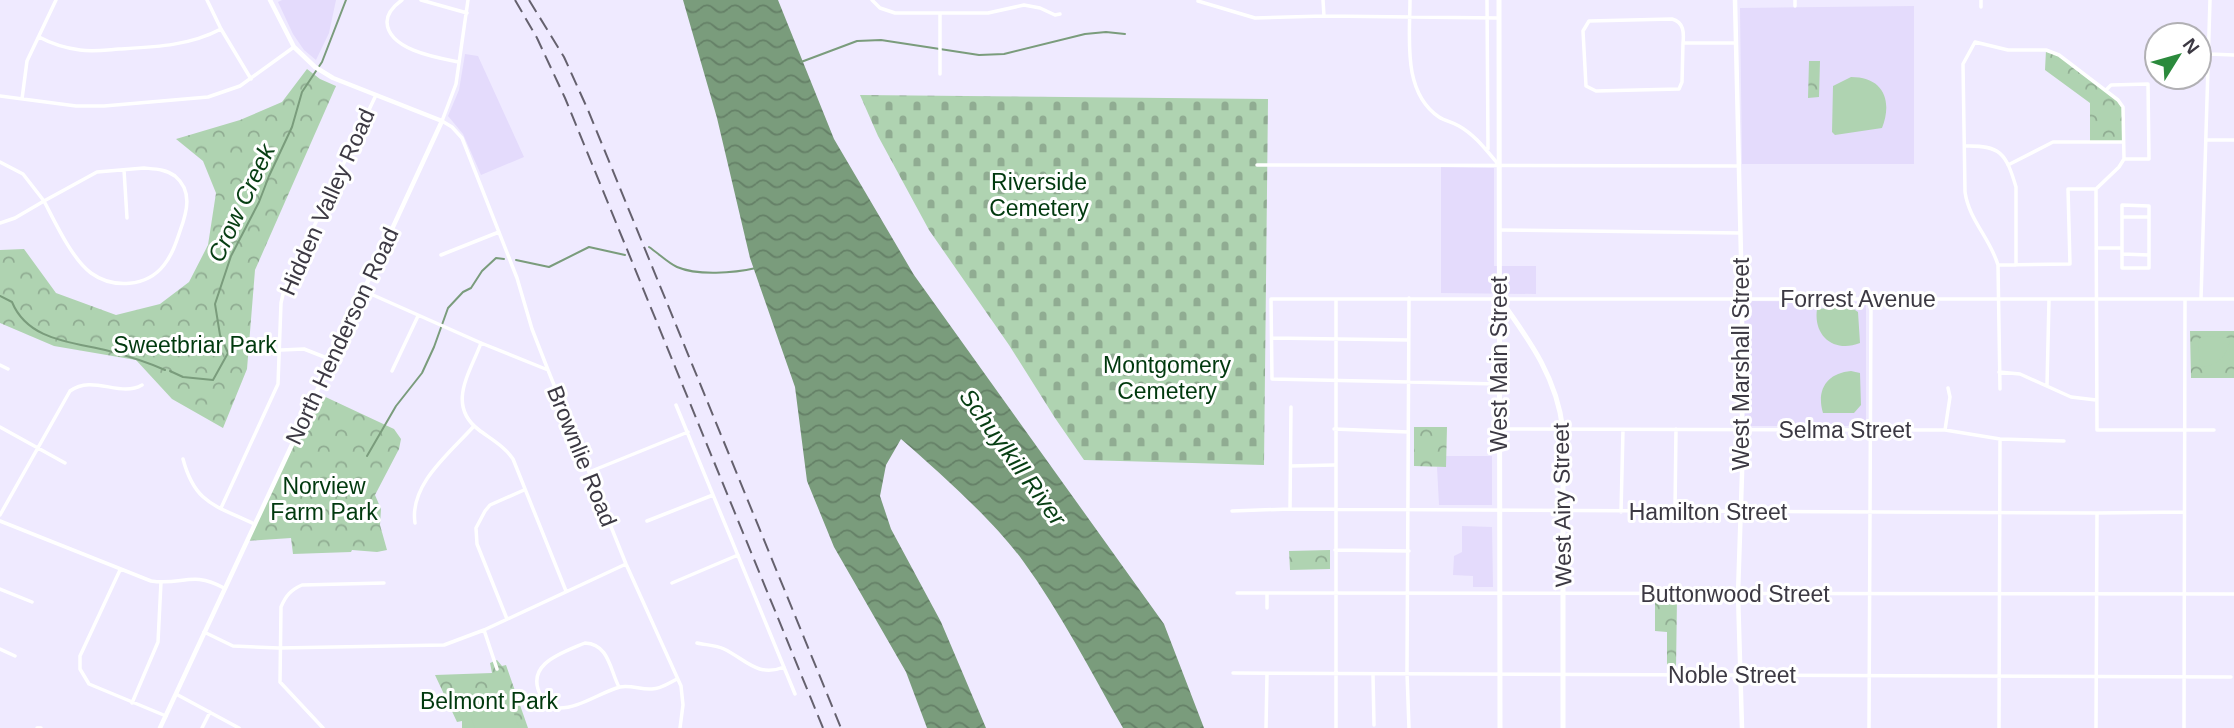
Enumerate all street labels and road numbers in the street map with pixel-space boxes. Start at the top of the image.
street label: Hidden Valley Road [274,105,380,299]
street label: North Henderson Road [280,223,404,449]
street label: West Marshall Street [1728,257,1754,471]
street label: West Main Street [1486,275,1512,452]
street label: Forrest Avenue [1780,286,1936,312]
street label: Brownlie Road [542,382,622,530]
street label: Selma Street [1779,417,1912,443]
street label: West Airy Street [1548,422,1576,587]
street label: Hamilton Street [1629,499,1788,525]
street label: Buttonwood Street [1640,581,1830,607]
street label: Noble Street [1668,662,1797,688]

